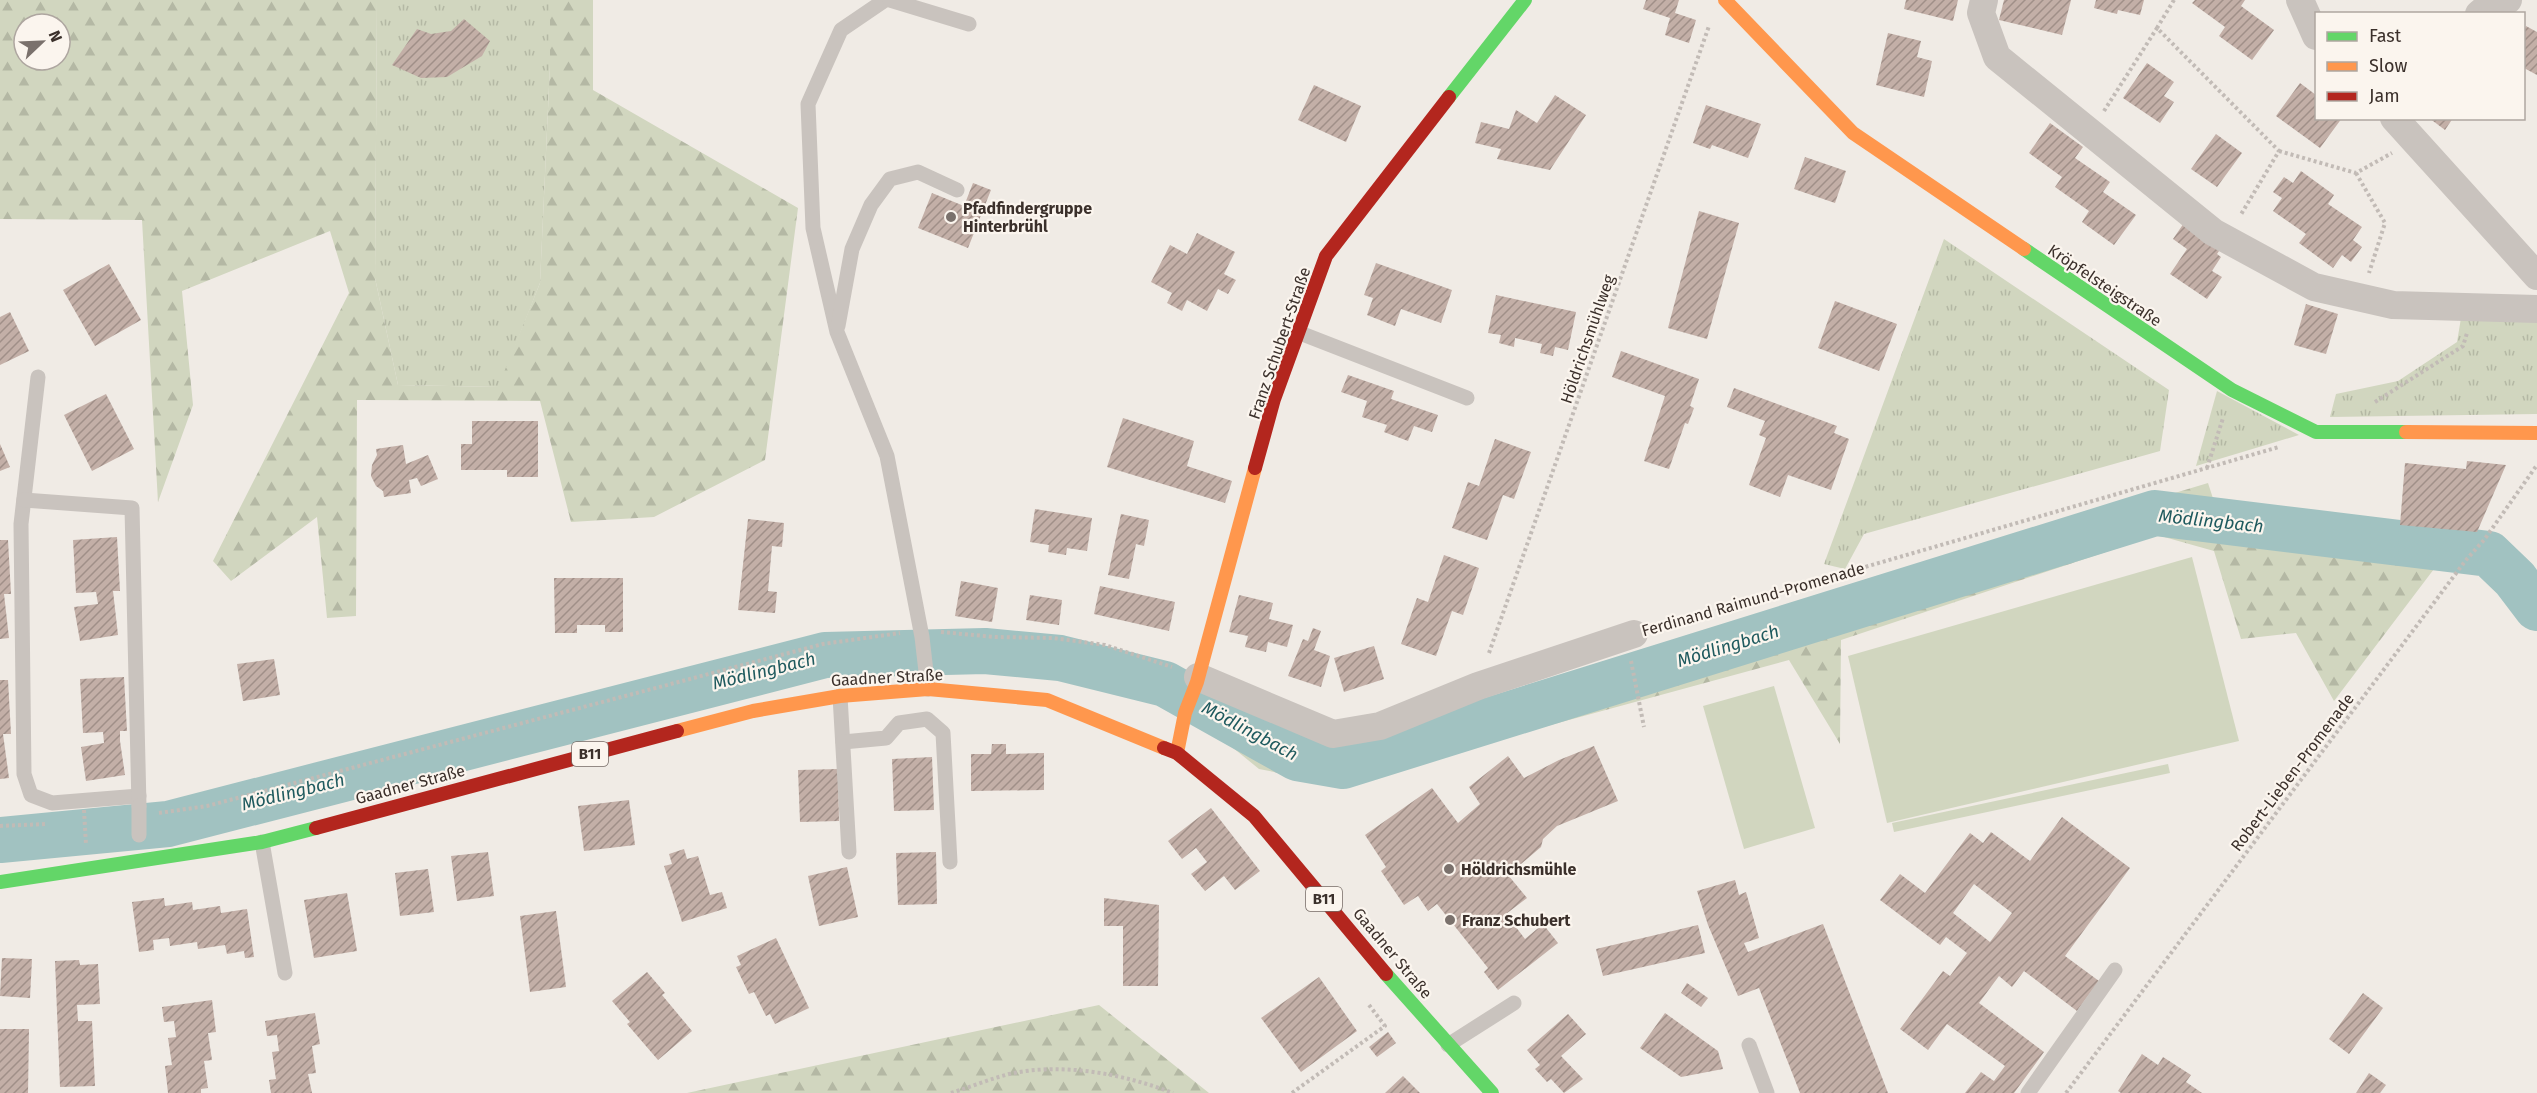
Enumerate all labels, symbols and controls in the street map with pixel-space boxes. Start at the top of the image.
north arrow [12,12,72,72]
legend [2315,12,2525,120]
text: Fast [2369,25,2402,47]
text: N [45,28,66,45]
text: Slow [2369,55,2408,77]
text: Jam [2369,85,2400,107]
place label: Pfadfindergruppe Hinterbrühl [963,199,1092,236]
marker: Pfadfindergruppe Hinterbrühl [944,210,958,224]
street label: Kröpfelsteigstraße [2044,240,2165,330]
street label: Franz Schubert-Straße [1245,265,1314,422]
street label: Höldrichsmühlweg [1556,272,1619,406]
water label: Mödlingbach [2157,505,2265,537]
street label: Ferdinand Raimund-Promenade [1639,559,1867,640]
water label: Mödlingbach [1674,620,1782,672]
water label: Mödlingbach [710,648,818,694]
street label: Gaadner Straße [830,665,944,690]
street label: Robert-Lieben-Promenade [2227,690,2358,855]
water label: Mödlingbach [1198,697,1302,765]
road number: B11 [572,742,608,766]
street label: Gaadner Straße [353,761,467,808]
water label: Mödlingbach [239,769,347,815]
place label: Höldrichsmühle [1461,860,1576,879]
marker: Höldrichsmühle [1442,862,1456,876]
road number: B11 [1306,887,1342,911]
street label: Gaadner Straße [1349,904,1436,1003]
place label: Franz Schubert [1462,911,1571,930]
marker: Franz Schubert [1443,913,1457,927]

